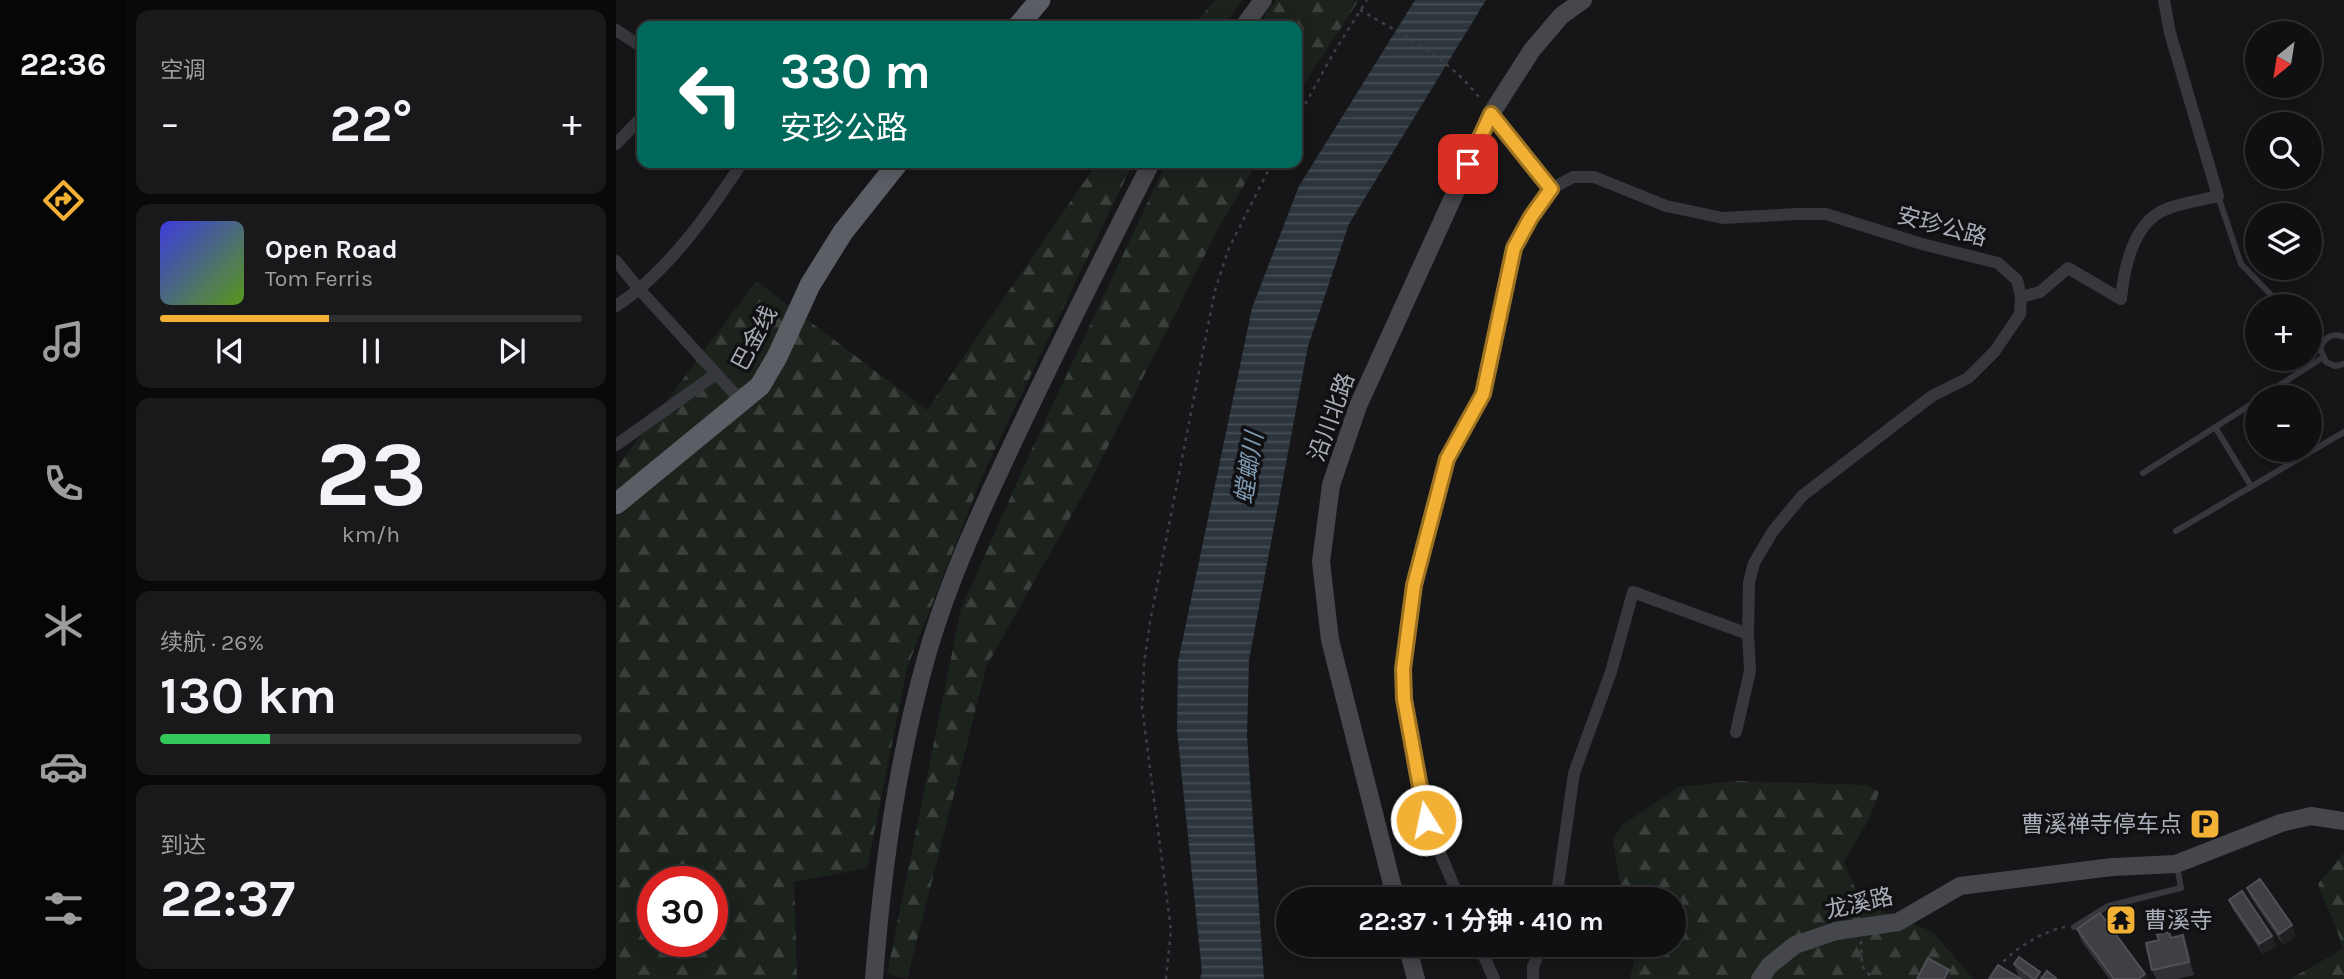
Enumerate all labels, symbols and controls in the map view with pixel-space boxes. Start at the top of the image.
north arrow [2245,21,2322,98]
map controls [2245,21,2322,462]
text: 330 m [780,43,931,100]
text: 22:36 [20,46,106,83]
icon: left [665,49,756,140]
text: 空调 [160,57,206,84]
text: 22° [329,93,413,154]
text: − [160,101,180,146]
text: + [562,101,582,146]
text: 安珍公路 [780,110,908,147]
button: search [2245,112,2322,189]
pin [1438,134,1498,194]
icon: arrive [1449,145,1487,183]
icon: directions [39,176,88,225]
street label: 安珍公路 [1894,202,1990,251]
button: layers [2245,203,2322,280]
text: Open Road [265,234,398,265]
text: Tom Ferris [265,265,373,292]
button: + [2245,294,2322,371]
street label: 巴金线 [726,301,783,375]
icon: music [39,317,88,366]
icon: previous [211,332,249,370]
icon: pause [352,332,390,370]
icon: next [493,332,531,370]
street label: 沿川北路 [1303,369,1360,465]
button: − [2245,385,2322,462]
text: 23 [315,422,427,528]
water label: 螳螂川 [1230,427,1269,506]
icon: phone [39,459,88,508]
text: km/h [342,521,400,548]
icon: climate [39,601,88,650]
text: 续航 · 26% [160,629,264,656]
text: 130 km [160,665,337,726]
icon: car [39,742,88,791]
position arrow [1389,783,1463,857]
parking icon: 曹溪禅寺停车点 [2188,807,2222,841]
place label: 曹溪禅寺停车点 [2021,811,2182,838]
text: 到达 [160,832,206,859]
speed limit sign: 30 [637,866,728,957]
text: 22:37 [160,868,295,929]
street label: 龙溪路 [1822,883,1896,924]
icon: filters [39,884,88,933]
temple icon: 曹溪寺 [2104,903,2138,937]
text: 22:37 · 1 分钟 · 410 m [1358,906,1604,937]
place label: 曹溪寺 [2144,907,2213,934]

